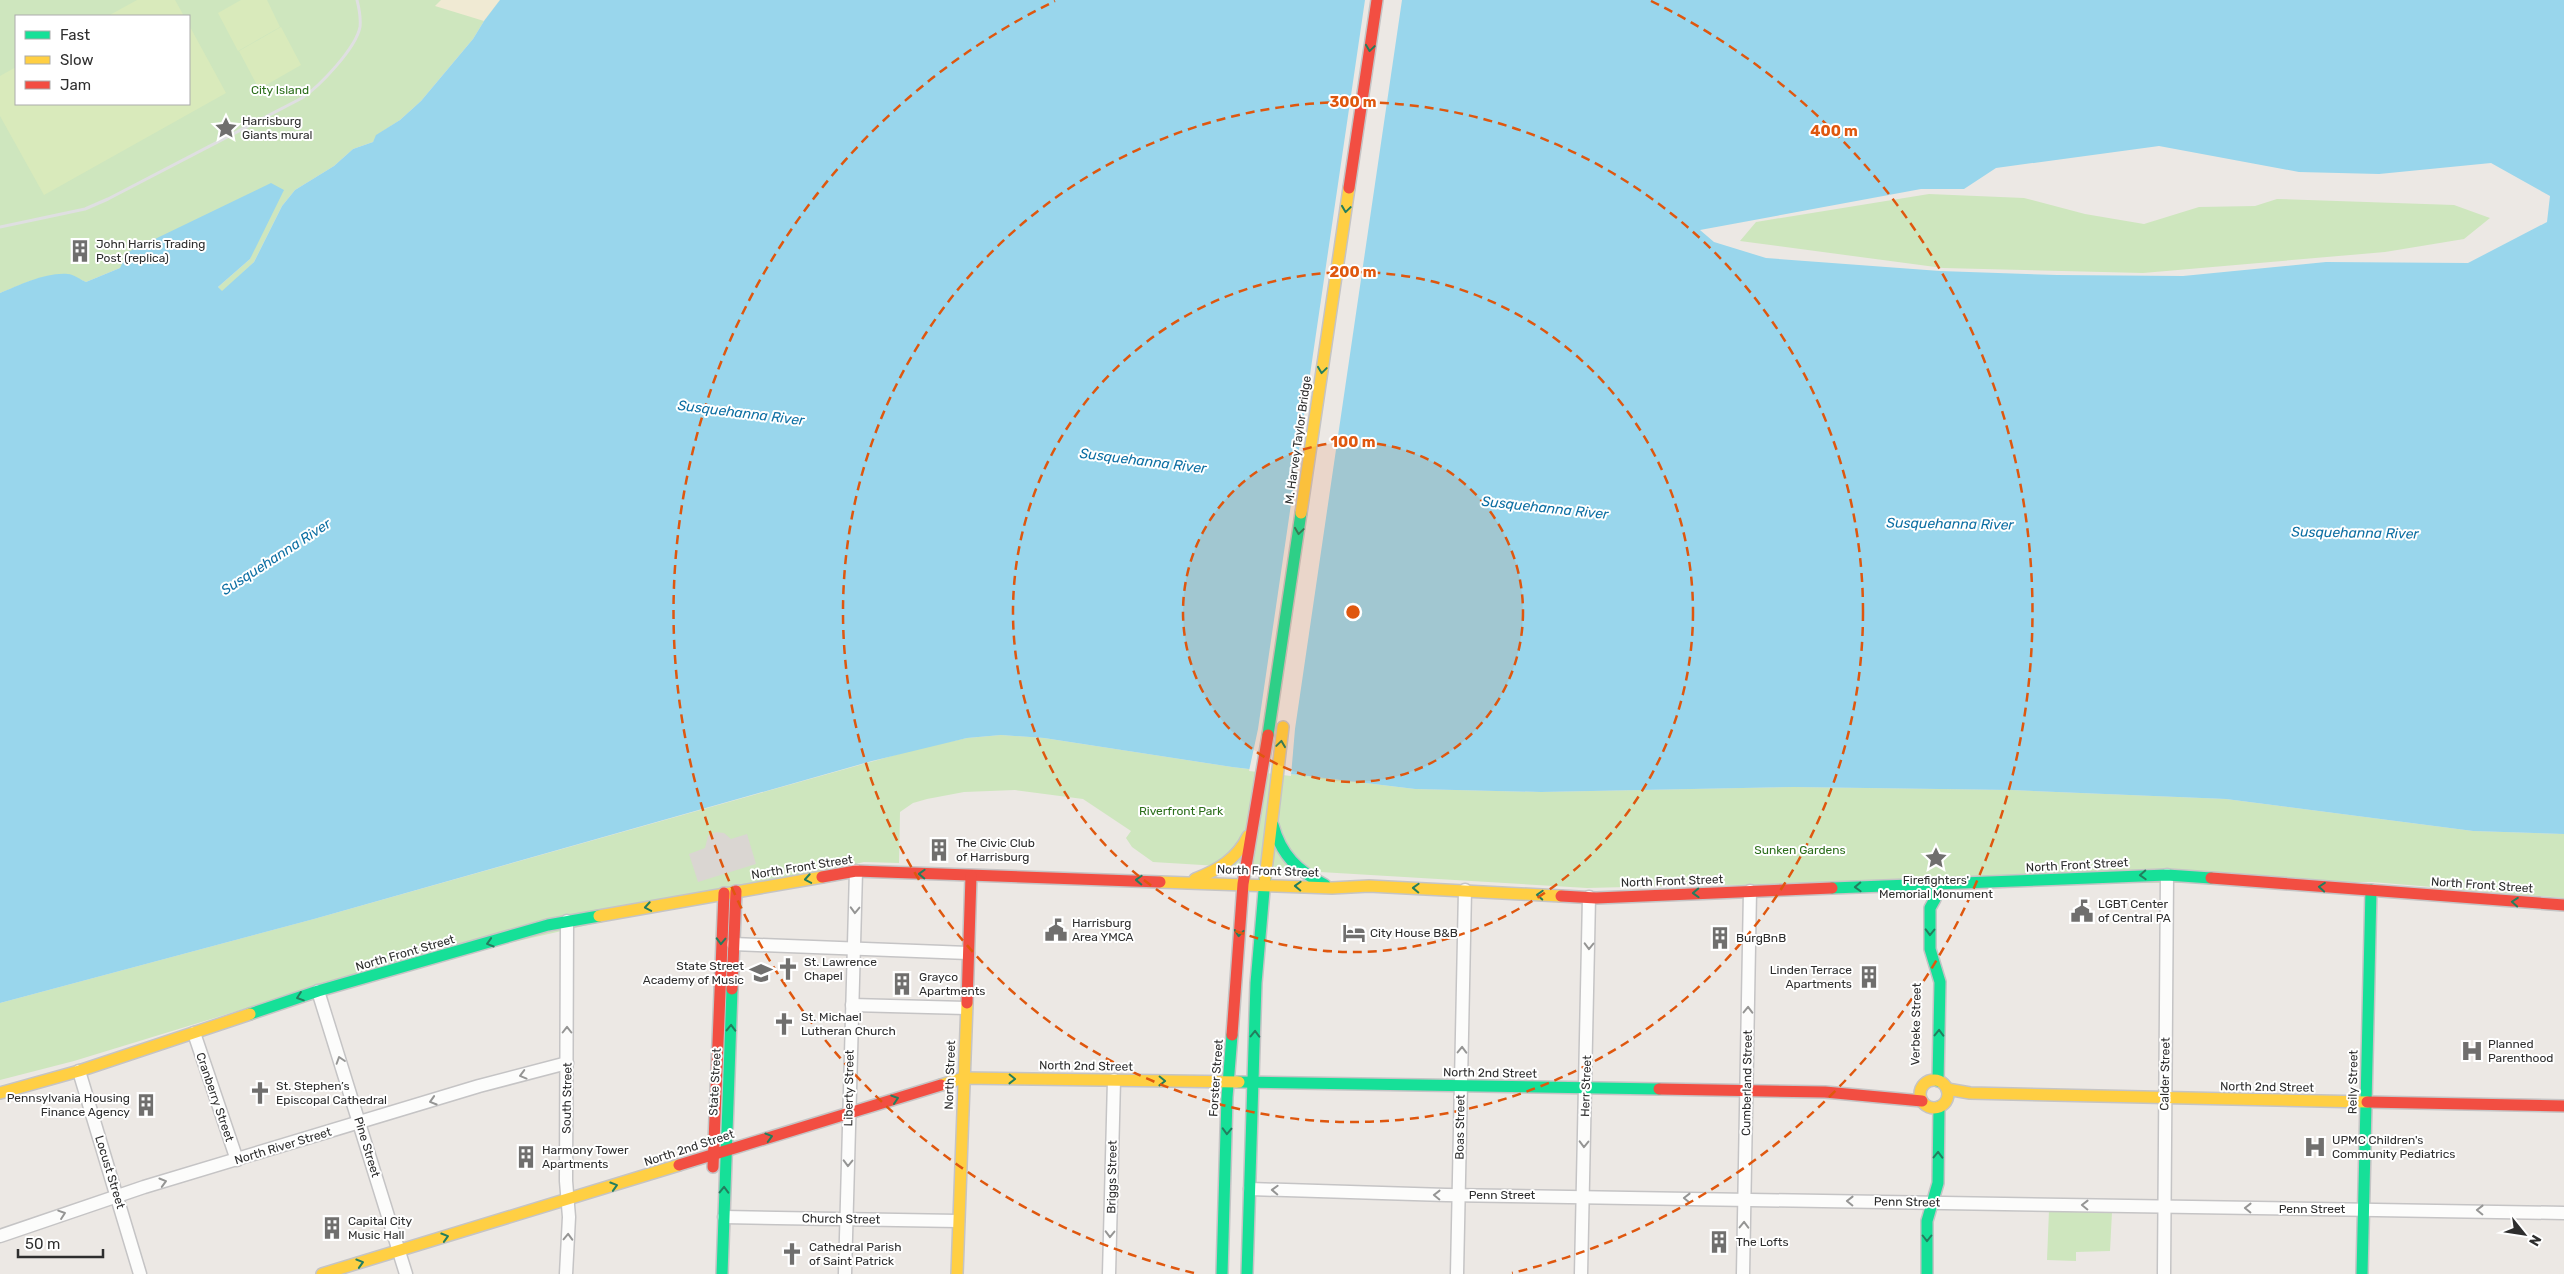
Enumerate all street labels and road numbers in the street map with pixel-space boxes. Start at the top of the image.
street label: M. Harvey Taylor Bridge [1282,375,1314,505]
street label: North Front Street [750,852,854,882]
street label: North Front Street [2025,855,2129,875]
street label: North Front Street [1217,862,1320,880]
street label: North Front Street [1621,872,1724,890]
street label: North Front Street [2430,874,2534,896]
street label: North Front Street [354,932,456,974]
street label: Verbeke Street [1908,982,1924,1065]
street label: Cumberland Street [1739,1030,1755,1136]
street label: Calder Street [2157,1037,2173,1111]
street label: Forster Street [1206,1038,1226,1117]
street label: North Street [942,1040,958,1110]
street label: State Street [706,1047,724,1116]
street label: Liberty Street [841,1049,857,1126]
street label: Reily Street [2345,1049,2361,1114]
street label: Cranberry Street [193,1051,237,1144]
street label: Herr Street [1578,1055,1594,1117]
street label: North 2nd Street [1039,1058,1133,1074]
street label: South Street [559,1062,575,1134]
street label: North 2nd Street [1443,1065,1537,1081]
street label: North 2nd Street [2220,1079,2314,1095]
street label: Boas Street [1452,1094,1468,1160]
street label: Pine Street [351,1115,383,1179]
street label: North River Street [233,1125,333,1167]
street label: North 2nd Street [642,1127,736,1169]
street label: Locust Street [92,1134,128,1211]
street label: Briggs Street [1104,1140,1120,1214]
street label: Penn Street [1469,1188,1536,1202]
street label: Penn Street [1874,1194,1941,1210]
street label: Penn Street [2279,1202,2346,1216]
street label: Church Street [802,1211,881,1227]

